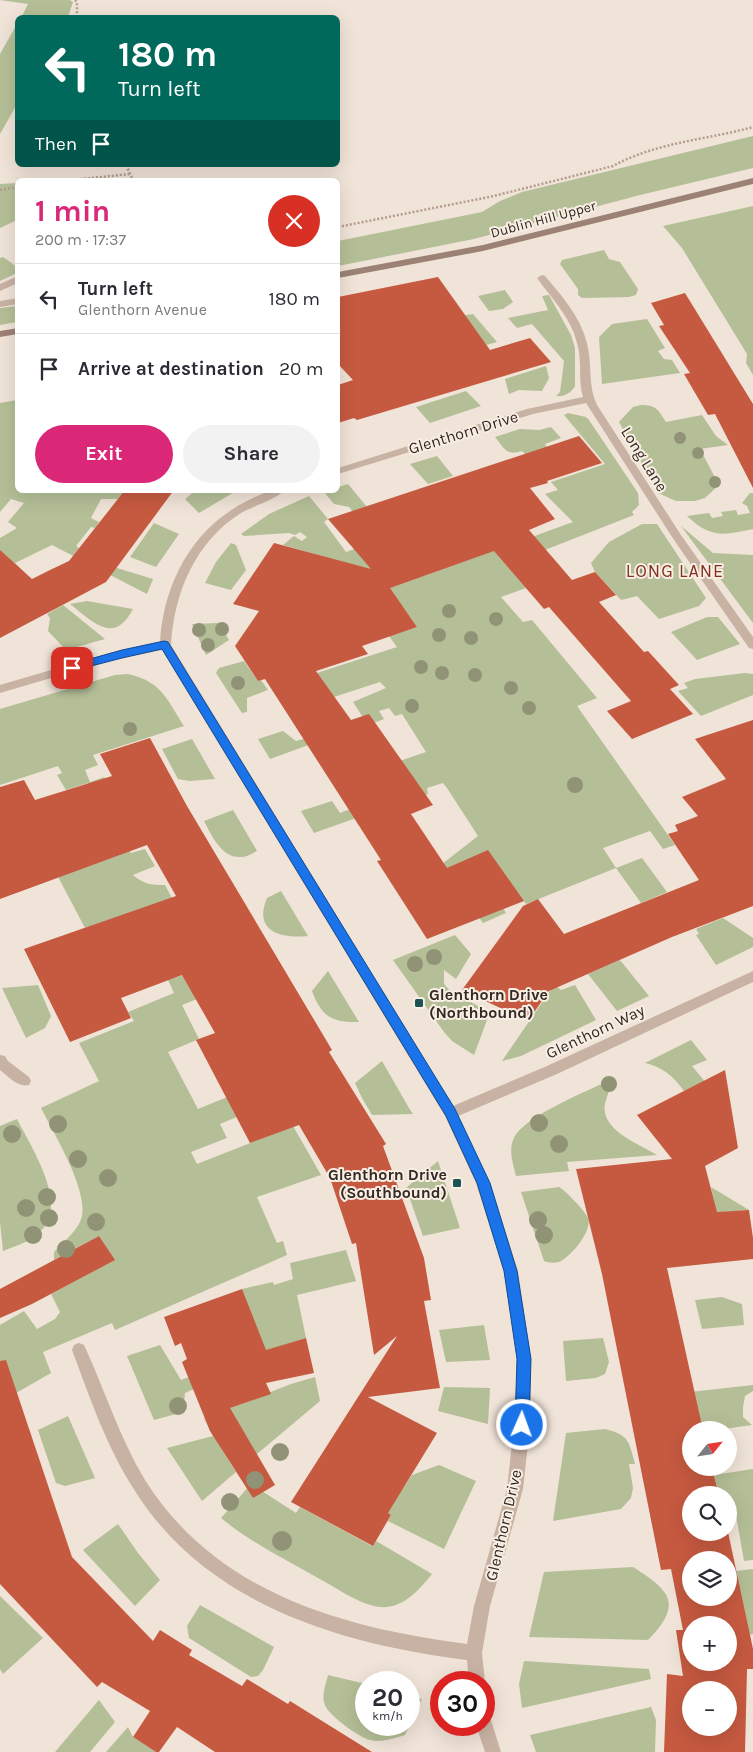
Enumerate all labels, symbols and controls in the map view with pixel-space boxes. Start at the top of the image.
text: 180 m [118,34,217,75]
icon: left [35,35,100,100]
text: Turn left [118,76,201,102]
icon: arrive [87,130,115,158]
text: Then [35,133,77,155]
text: 1 min [35,193,110,229]
button: close [268,195,320,247]
street label: Dublin Hill Upper [489,197,599,242]
text: 200 m · 17:37 [35,230,126,249]
text: Turn left [78,278,153,300]
icon: left [35,285,63,313]
text: 180 m [268,288,320,310]
text: Glenthorn Avenue [78,300,207,319]
icon: arrive [35,355,63,383]
text: Arrive at destination [78,358,264,380]
text: 20 m [279,358,324,380]
street label: Glenthorn Drive [406,407,520,458]
street label: Long Lane [617,423,672,495]
button: Exit [35,425,173,483]
button: Share [183,425,320,483]
district label: LONG LANE [626,560,724,582]
pin [51,647,93,689]
icon: arrive [58,654,86,682]
place label: Glenthorn Drive (Northbound) [429,985,548,1022]
marker: Glenthorn Drive (Northbound) [413,997,425,1009]
street label: Glenthorn Way [543,1000,648,1063]
place label: Glenthorn Drive (Southbound) [328,1165,447,1202]
marker: Glenthorn Drive (Southbound) [451,1177,463,1189]
position arrow [495,1398,547,1450]
north arrow [682,1421,738,1476]
map controls [682,1421,737,1736]
street label: Glenthorn Drive [481,1468,526,1583]
button: search [682,1486,737,1541]
button: layers [682,1551,737,1606]
button: + [682,1616,737,1671]
speed limit sign: 30 [430,1671,495,1736]
button: − [682,1681,737,1736]
text: 20 [372,1683,403,1712]
text: km/h [372,1709,403,1723]

